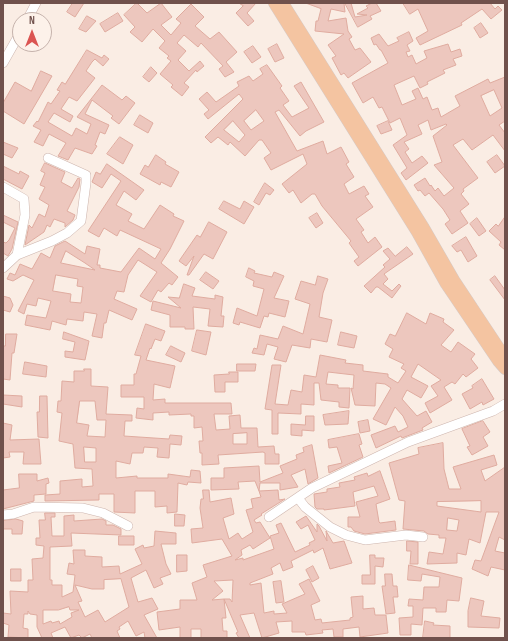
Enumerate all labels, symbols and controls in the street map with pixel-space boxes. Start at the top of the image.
north arrow [12,12,52,52]
text: N [29,14,35,27]

